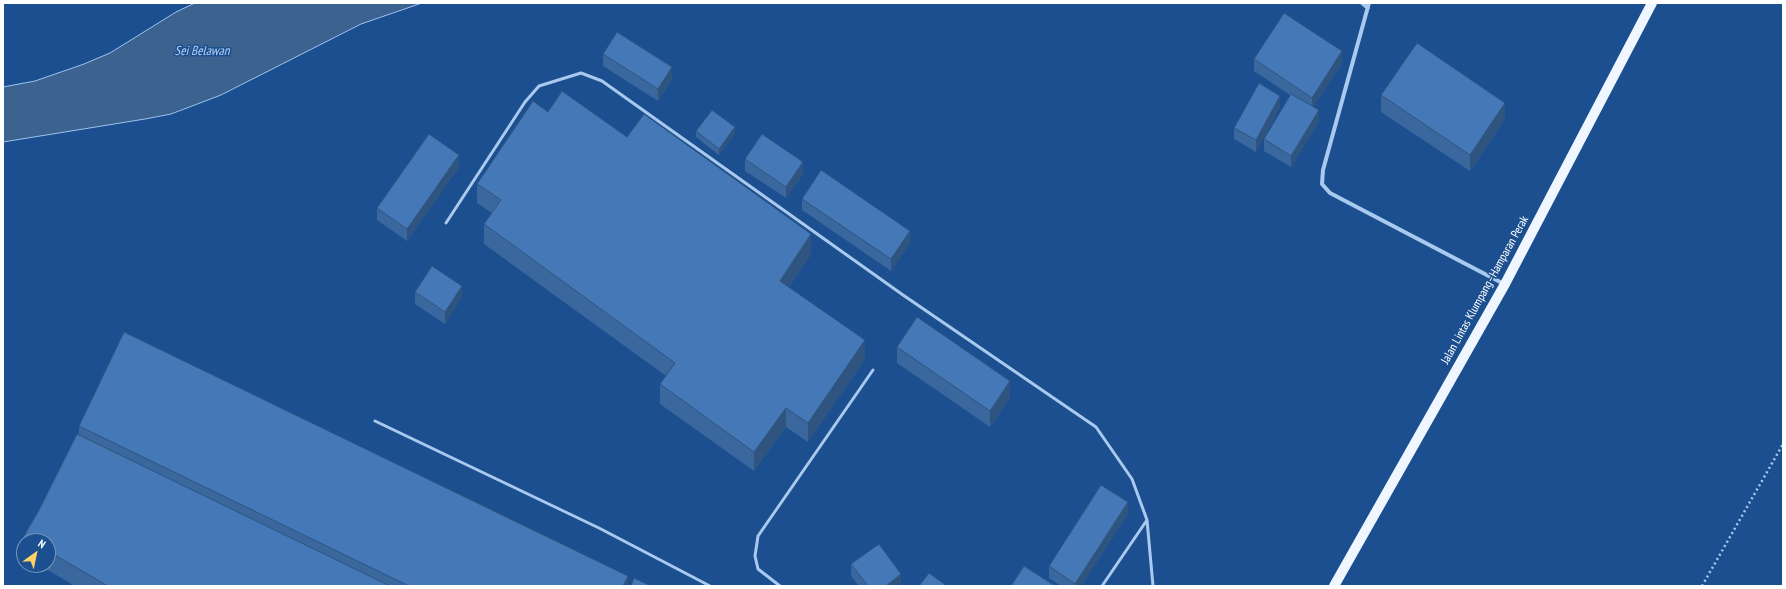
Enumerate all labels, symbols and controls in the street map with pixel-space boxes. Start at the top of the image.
water label: Sei Belawan [175,43,229,59]
street label: Jalan Lintas Klumpang–Hamparan Perak [1438,214,1532,366]
north arrow [16,533,56,573]
text: N [36,536,48,551]

